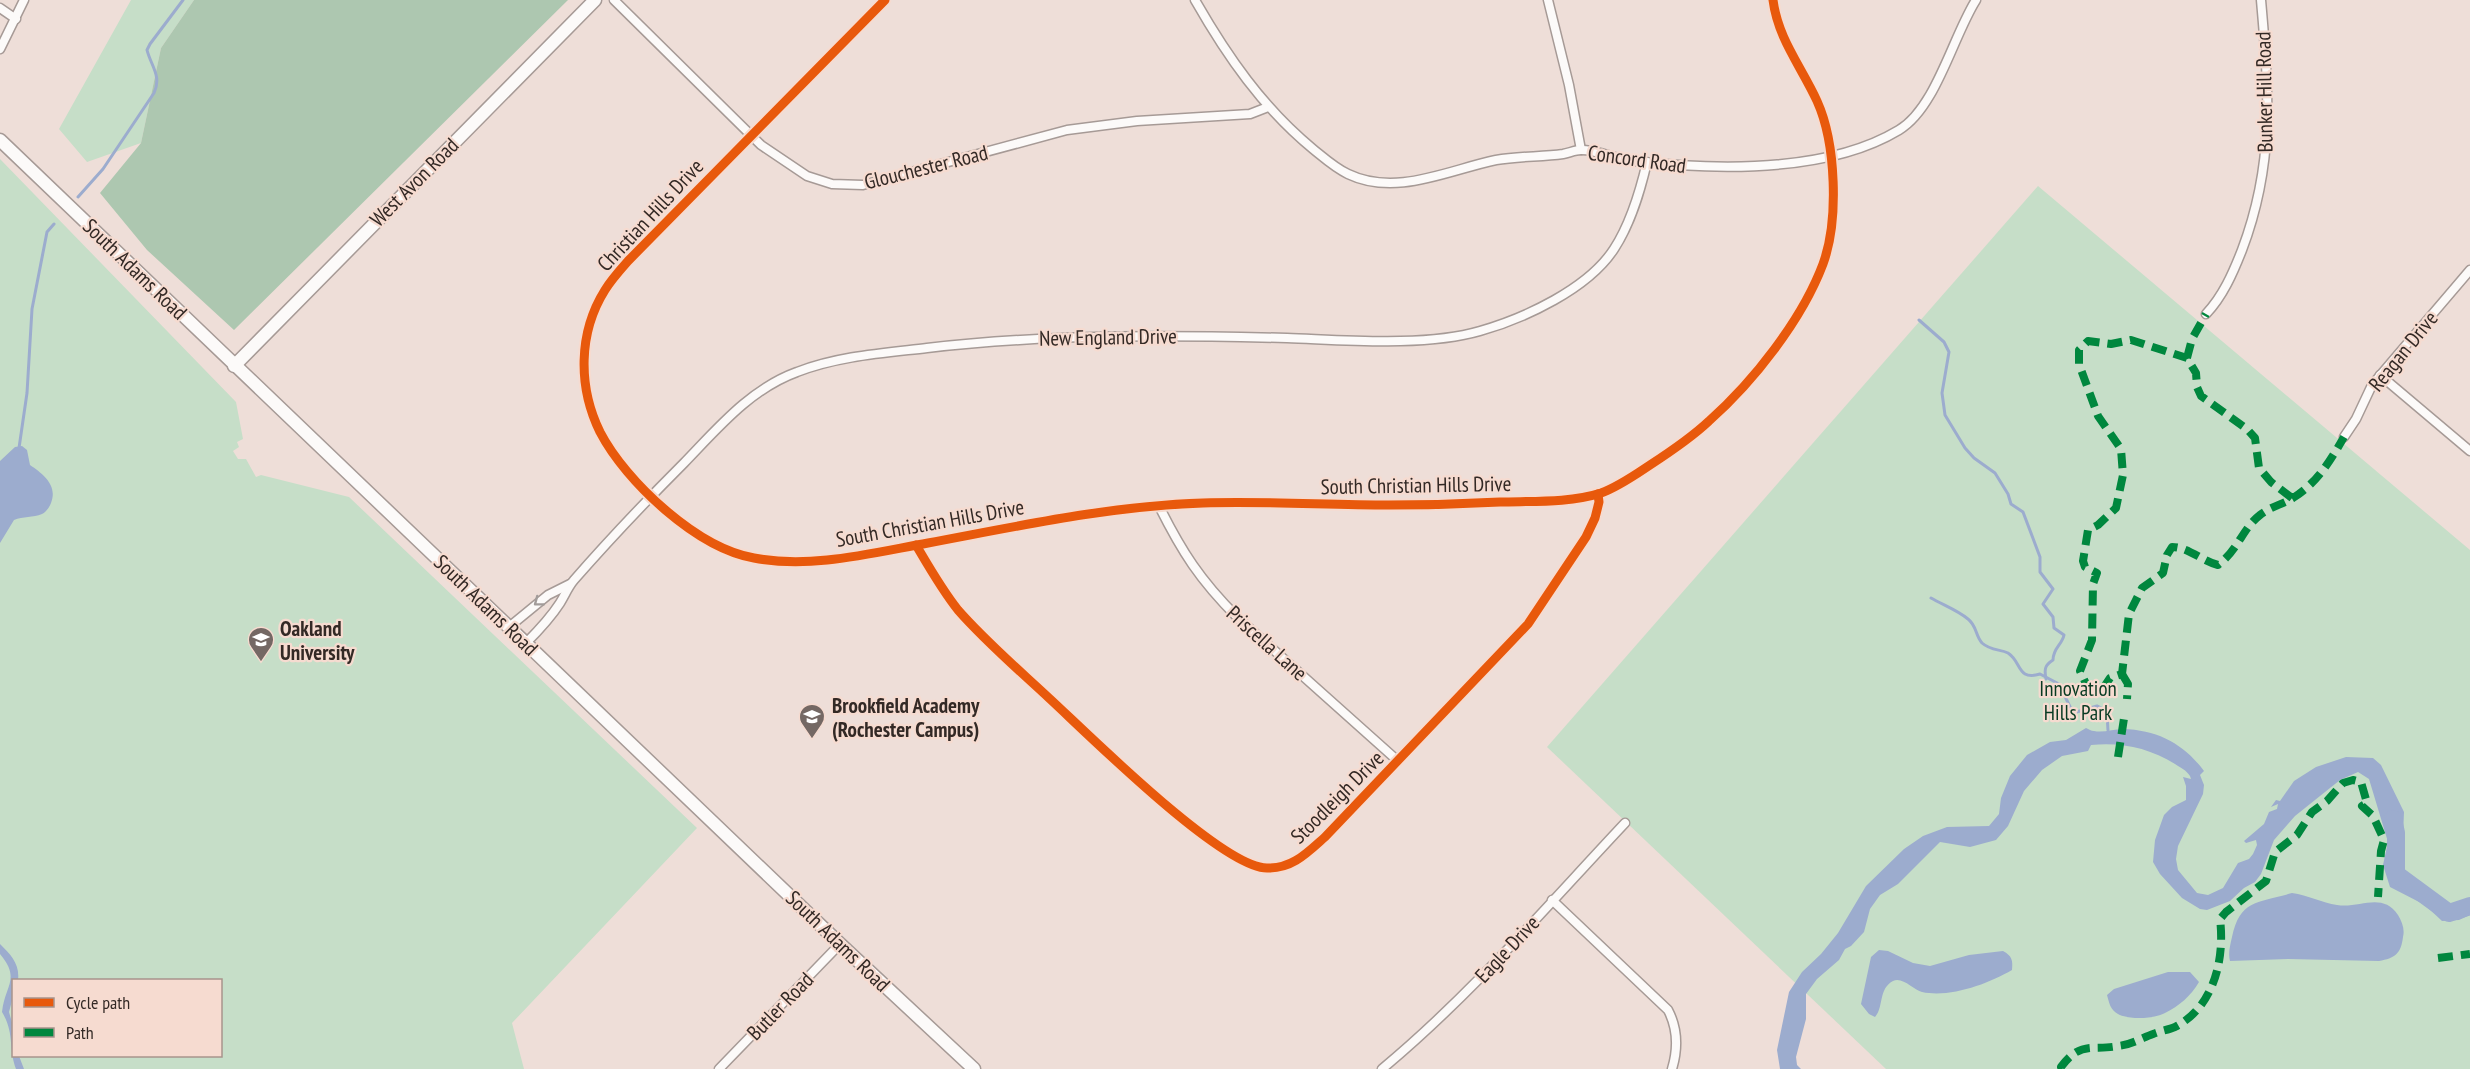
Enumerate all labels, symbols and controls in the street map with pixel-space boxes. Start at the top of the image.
street label: Bunker Hill Road [2249,31,2279,153]
street label: West Avon Road [364,132,464,232]
street label: Glouchester Road [861,139,991,195]
street label: Concord Road [1586,139,1688,179]
street label: Christian Hills Drive [591,153,709,277]
street label: South Adams Road [77,213,193,325]
street label: Reagan Drive [2362,305,2444,397]
street label: New England Drive [1039,322,1177,352]
street label: South Christian Hills Drive [1320,470,1512,500]
street label: South Christian Hills Drive [834,493,1026,553]
street label: South Adams Road [428,549,544,661]
one-way arrow [533,595,544,606]
street label: Priscella Lane [1221,600,1313,686]
place label: Oakland University [280,615,355,666]
school or university icon: Oakland University [246,625,276,663]
park label: Innovation Hills Park [2039,675,2117,726]
place label: Brookfield Academy (Rochester Campus) [832,692,980,743]
school or university icon: Brookfield Academy (Rochester Campus) [797,702,827,740]
street label: Stoodleigh Drive [1285,745,1389,849]
street label: South Adams Road [780,885,896,997]
street label: Eagle Drive [1469,910,1545,988]
street label: Butler Road [741,966,819,1046]
legend [12,979,222,1057]
text: Cycle path [66,991,130,1014]
text: Path [66,1021,94,1044]

